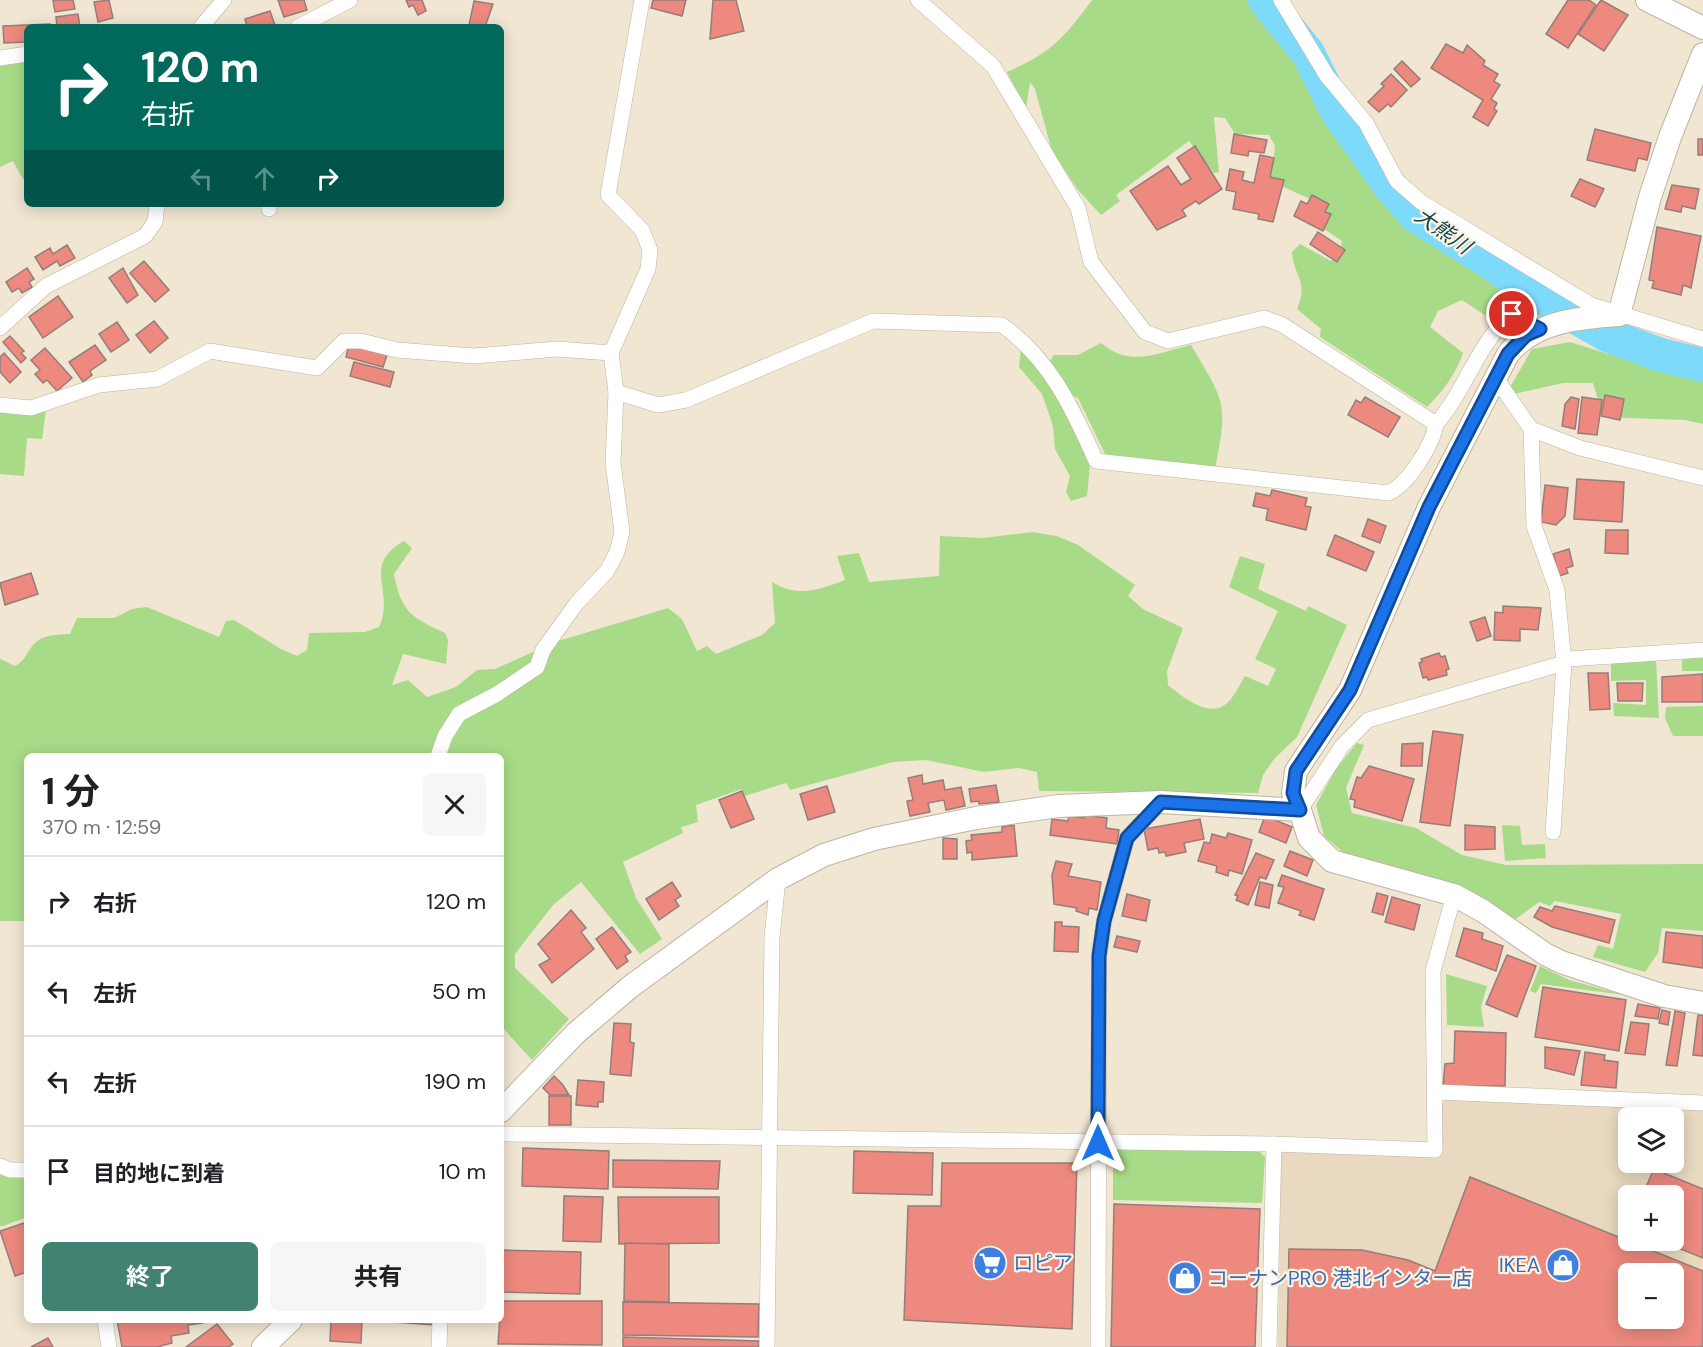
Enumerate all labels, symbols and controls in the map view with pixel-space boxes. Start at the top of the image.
text: 120 m [141,40,259,95]
icon: right [42,48,120,126]
text: 右折 [141,97,195,132]
icon: left [185,162,218,195]
icon: ahead [248,162,281,195]
icon: right [311,162,344,195]
water label: 大熊川 [1409,201,1478,262]
pin [1486,288,1537,339]
icon: arrive [1495,297,1528,330]
text: 1 分 [42,768,100,815]
button: close [423,773,486,836]
text: 370 m · 12:59 [42,814,161,840]
icon: right [42,885,75,918]
text: 120 m [426,887,486,916]
text: 右折 [93,889,137,918]
icon: left [42,975,75,1008]
text: 50 m [432,977,486,1006]
text: 左折 [93,979,137,1008]
icon: left [42,1065,75,1098]
text: 190 m [425,1067,486,1096]
text: 左折 [93,1069,137,1098]
map controls [1618,1107,1684,1329]
button: layers [1618,1107,1684,1173]
position arrow [1066,1111,1130,1175]
icon: arrive [42,1155,75,1188]
text: 10 m [439,1157,486,1186]
text: 目的地に到着 [93,1159,225,1188]
button: + [1618,1185,1684,1251]
button: 終了 [42,1242,258,1311]
button: 共有 [270,1242,486,1311]
supermarket icon: ロピア [972,1245,1008,1281]
shop icon: IKEA [1545,1247,1581,1283]
place label: ロピア [1013,1250,1073,1276]
place label: IKEA [1499,1252,1540,1278]
shop icon: コーナンPRO 港北インター店 [1167,1260,1203,1296]
button: − [1618,1263,1684,1329]
place label: コーナンPRO 港北インター店 [1208,1265,1472,1291]

